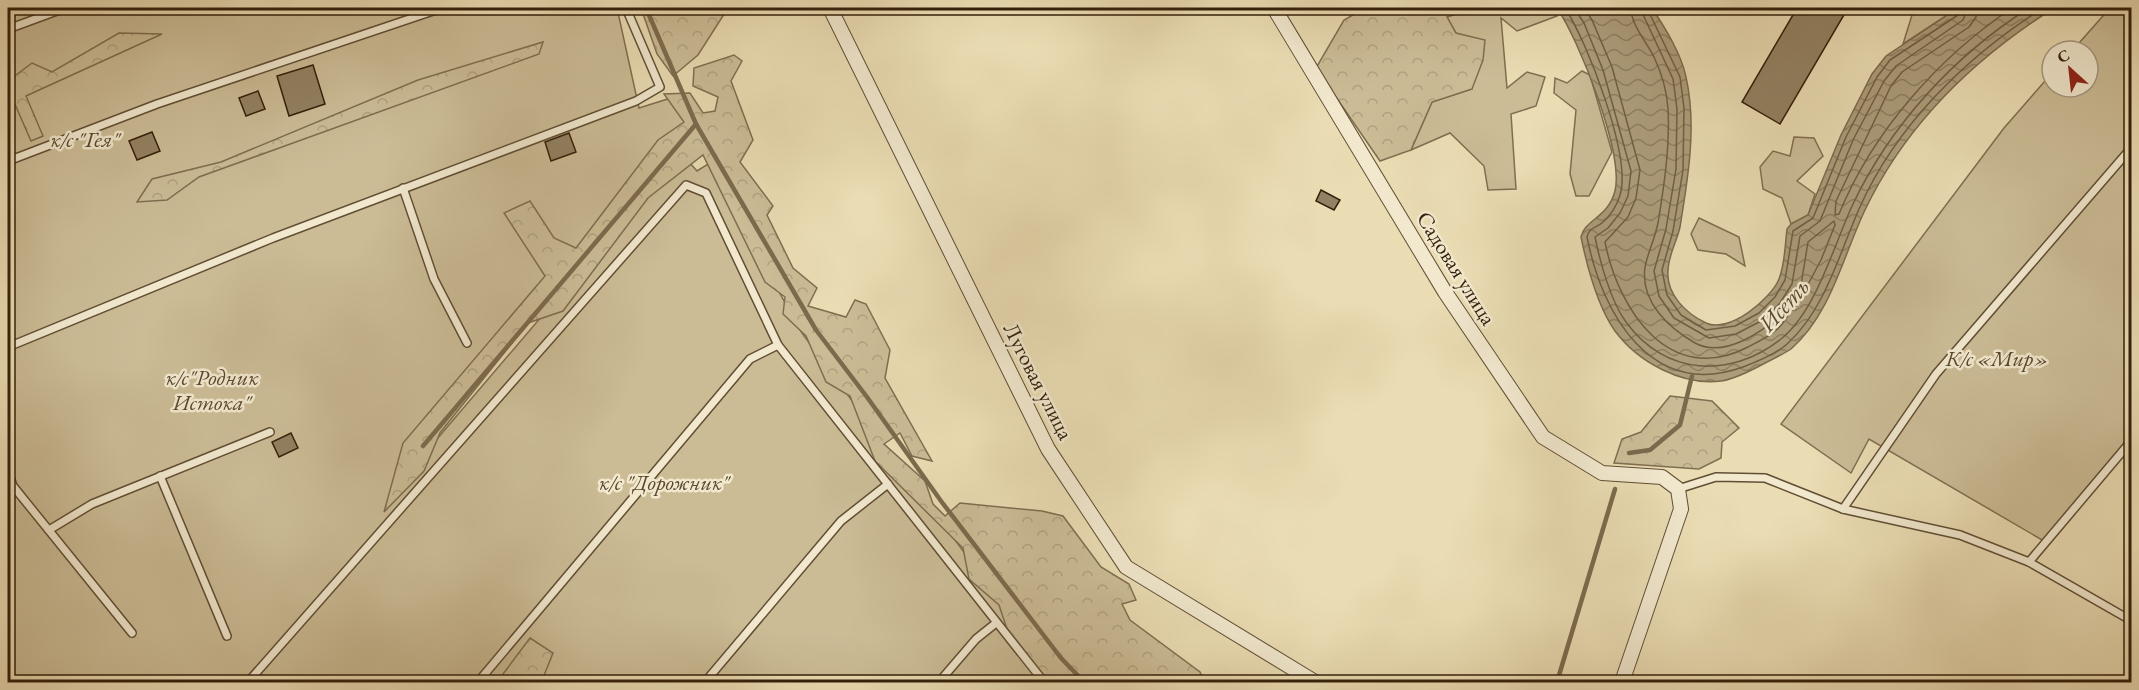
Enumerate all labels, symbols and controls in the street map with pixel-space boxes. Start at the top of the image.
north arrow [2040,39,2100,99]
text: С [2054,44,2073,68]
park label: к/с "Гея" [50,125,122,154]
street label: Садовая улица [1410,206,1503,331]
water label: Исеть [1751,271,1816,339]
street label: Луговая улица [997,318,1081,445]
park label: К/с «Мир» [1944,344,2049,373]
park label: к/с"Родник Истока" [166,363,259,417]
park label: к/с "Дорожник" [599,468,732,497]

